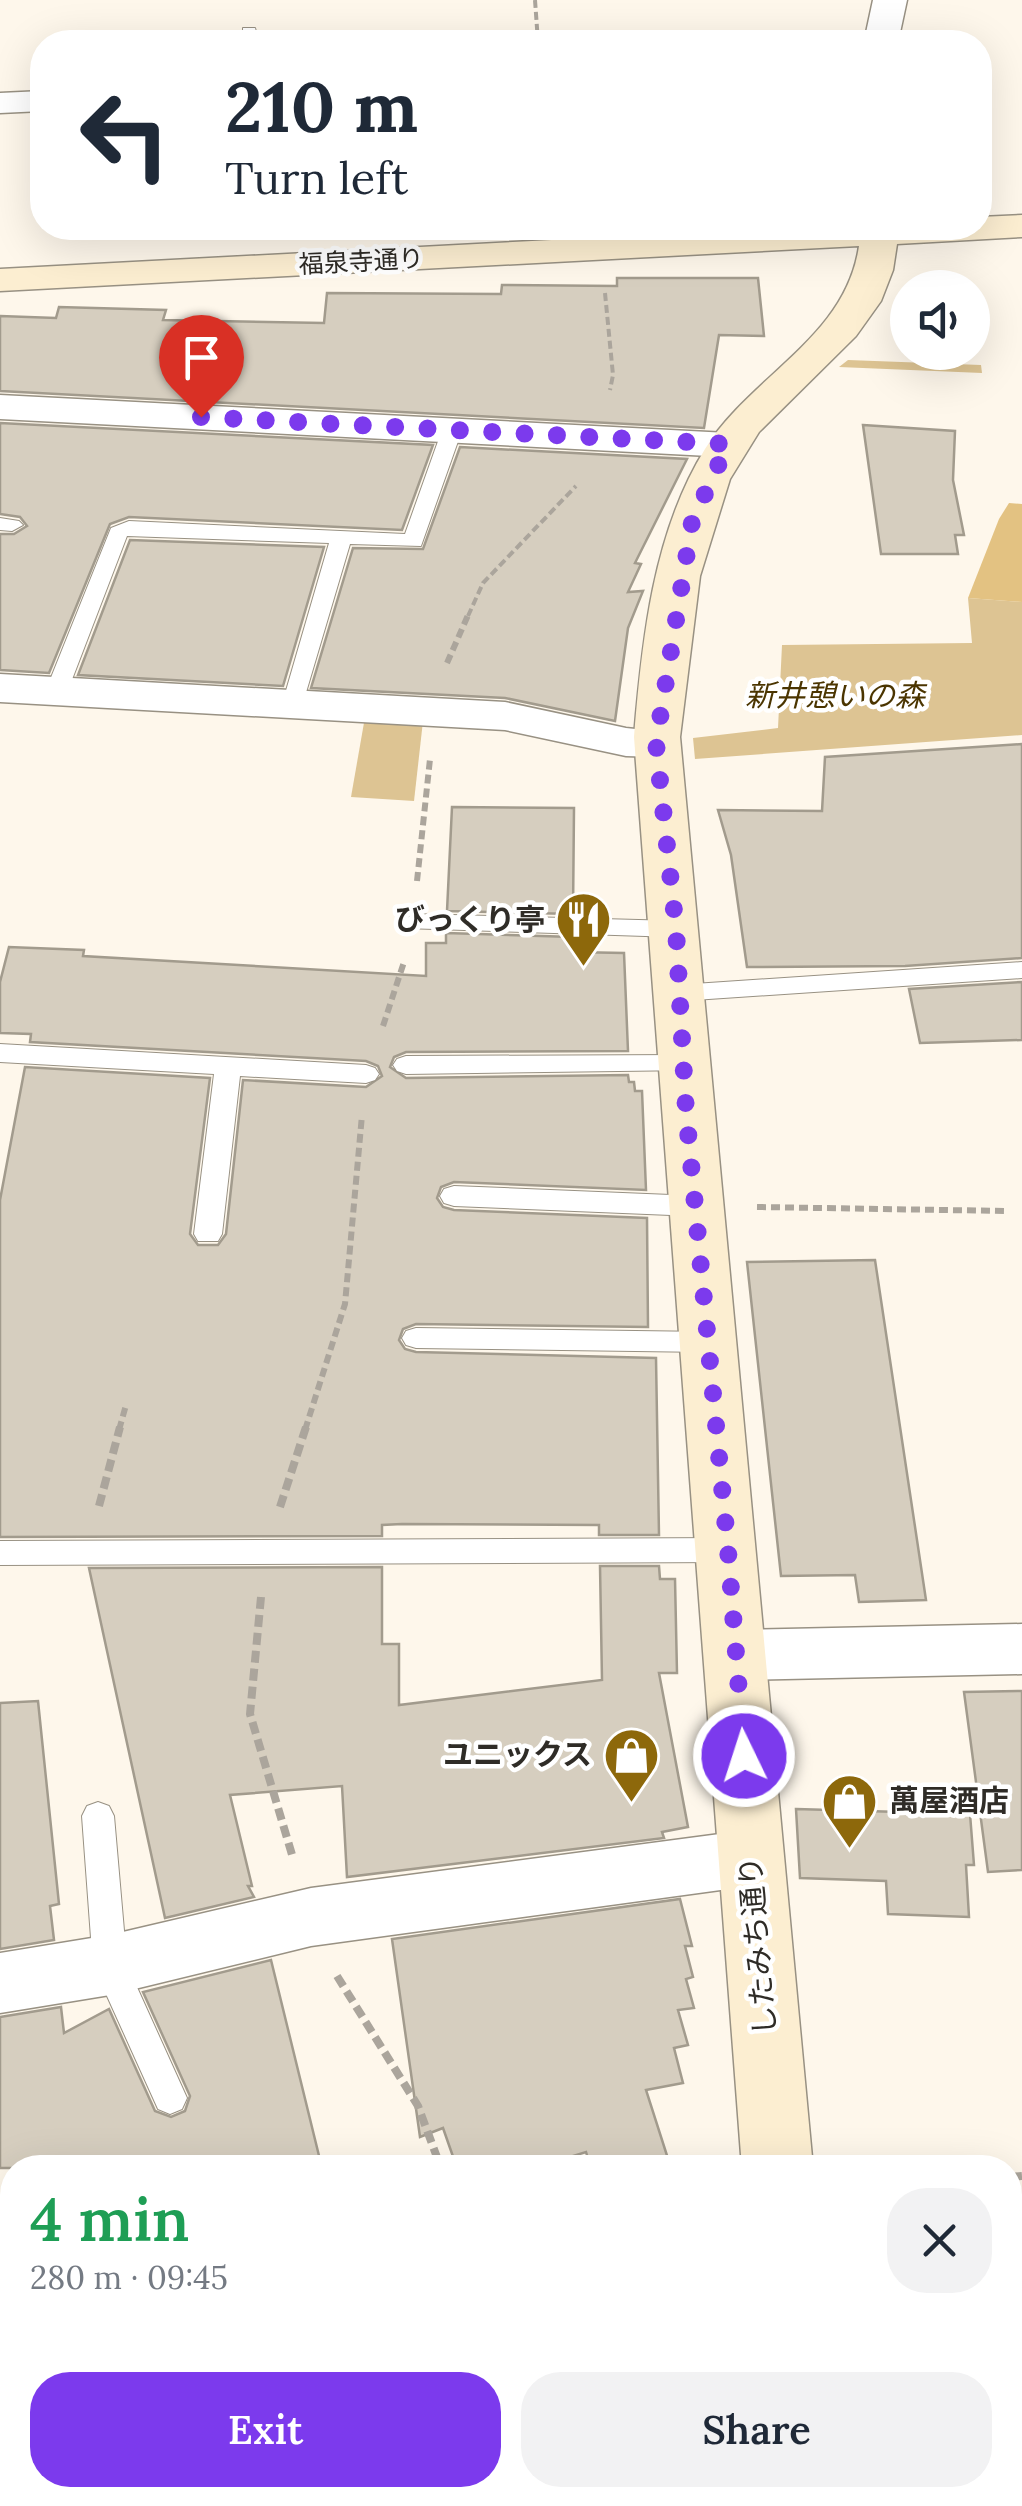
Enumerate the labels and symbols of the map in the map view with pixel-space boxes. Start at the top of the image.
street label: 福泉寺通り [298,242,424,280]
pin [159,315,244,418]
park label: 新井憩いの森 [745,676,928,714]
restaurant icon: びっくり亭 [554,890,614,969]
place label: びっくり亭 [395,900,545,938]
position arrow [692,1704,796,1808]
shop icon: ユニックス [601,1725,661,1804]
place label: ユニックス [443,1735,592,1773]
shop icon: 萬屋酒店 [820,1771,880,1850]
place label: 萬屋酒店 [889,1781,1009,1819]
street label: したみち通り [730,1855,784,2037]

